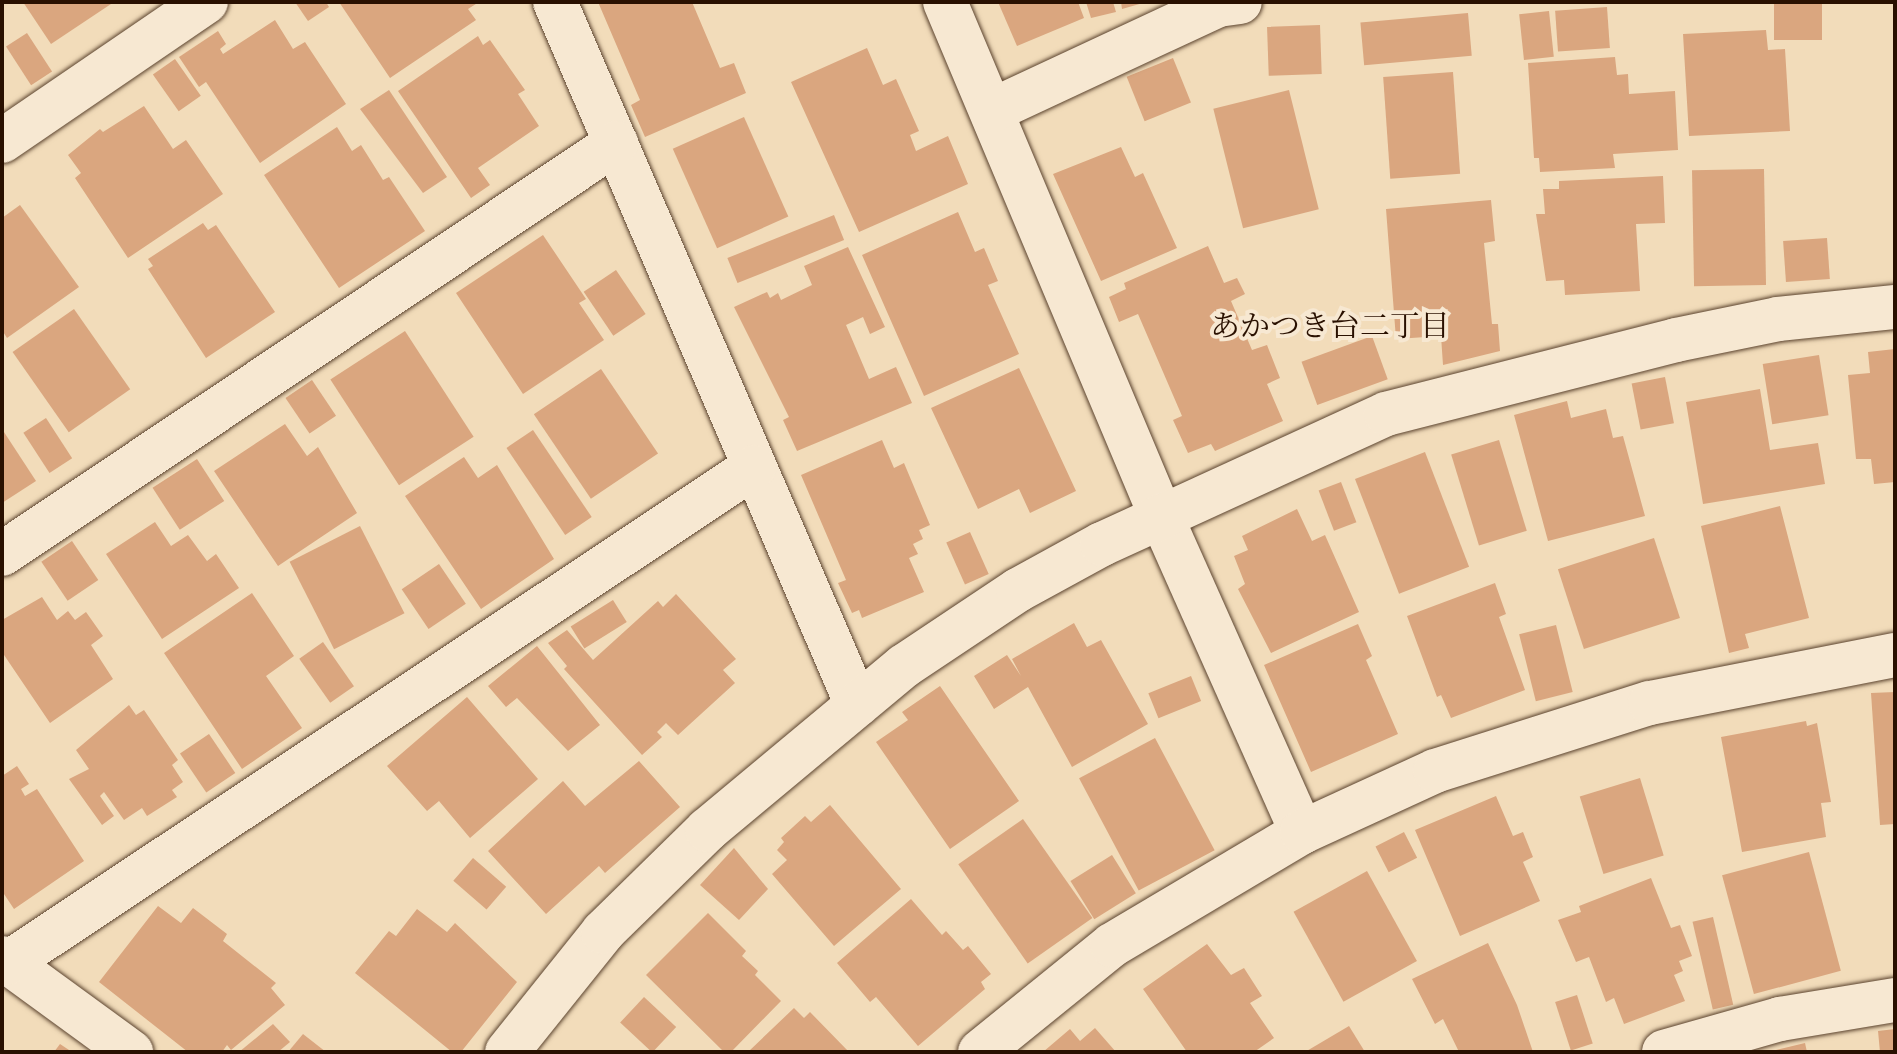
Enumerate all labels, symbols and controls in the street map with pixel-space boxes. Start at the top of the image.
district label: あかつき台二丁目 [1210,308,1450,344]

